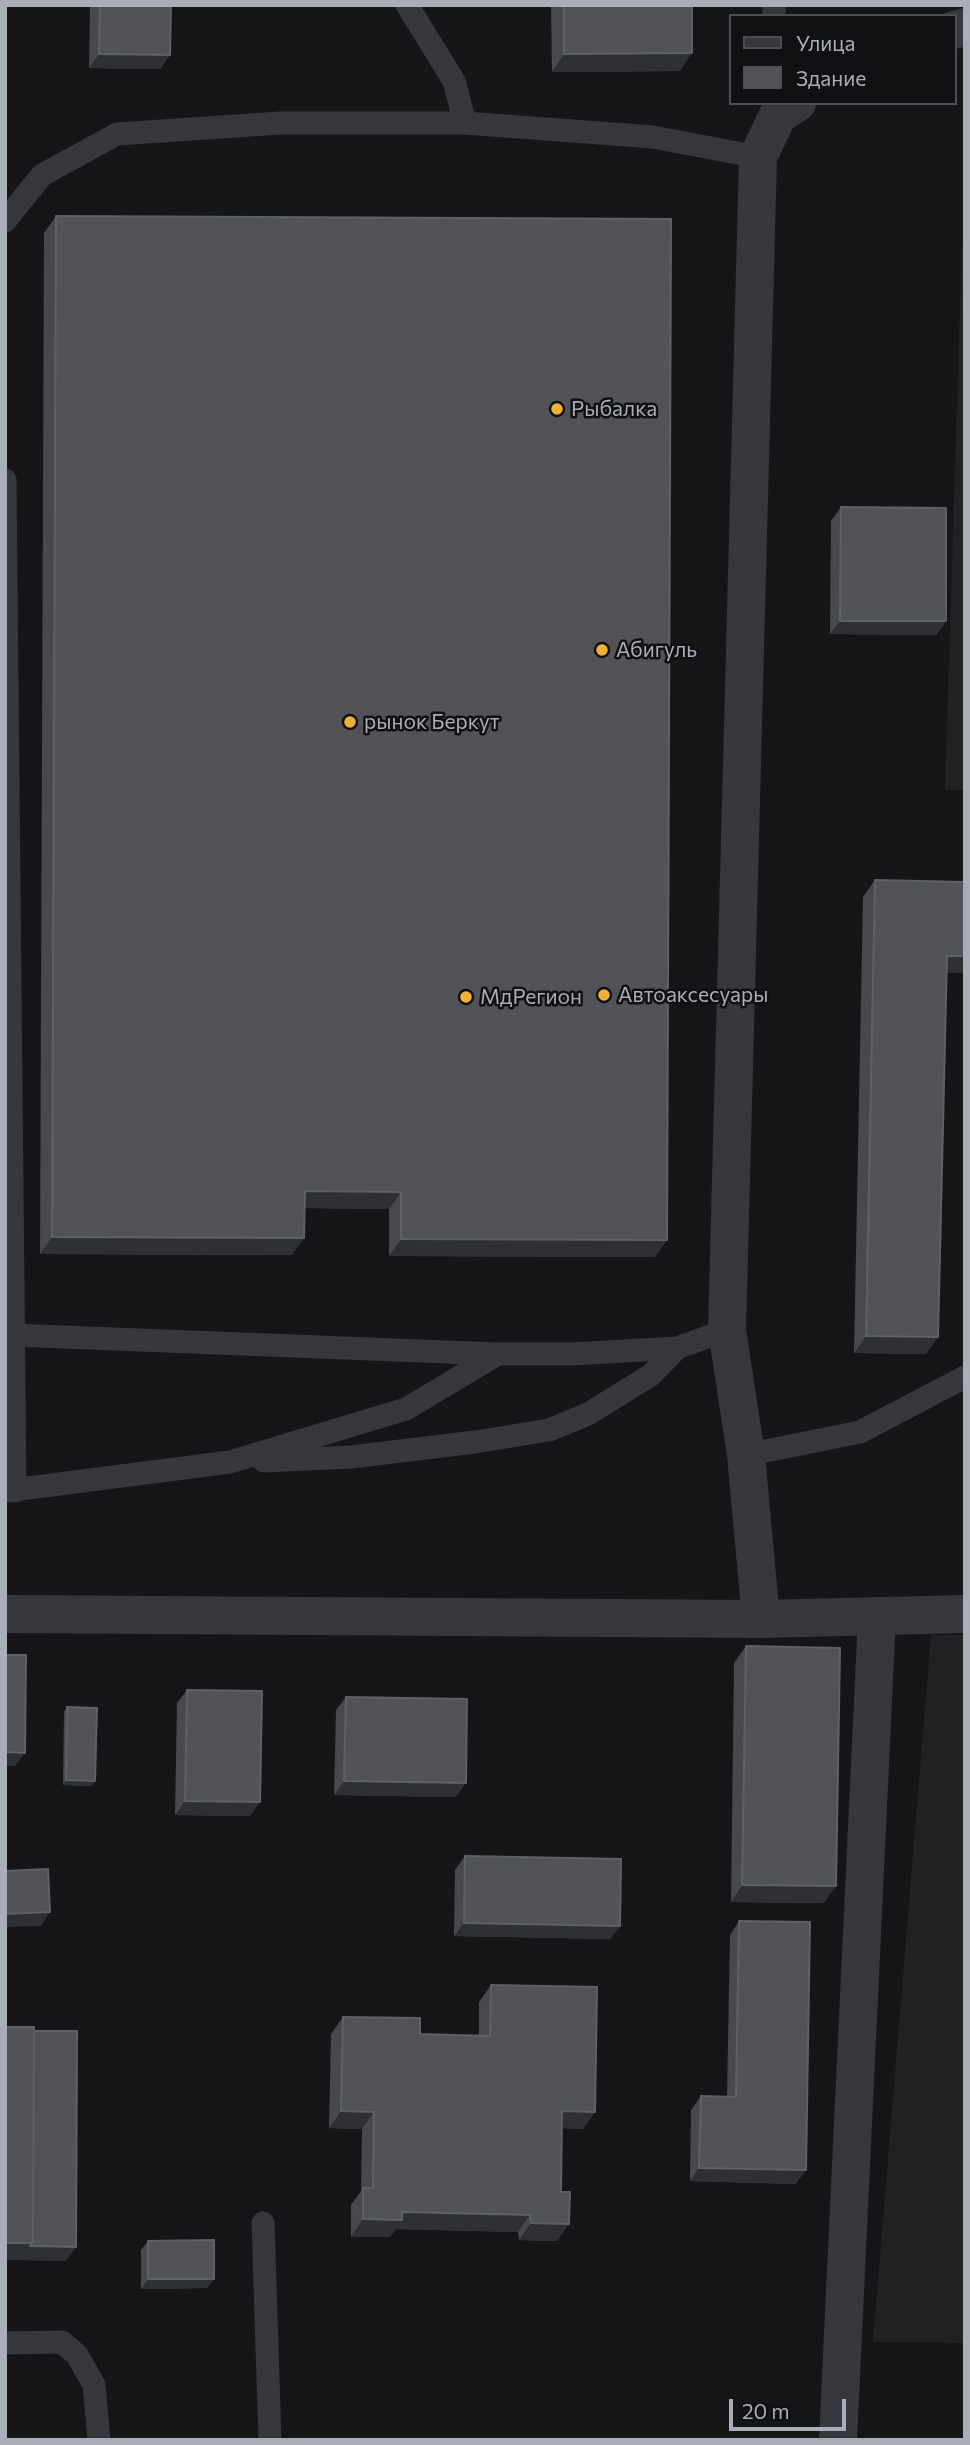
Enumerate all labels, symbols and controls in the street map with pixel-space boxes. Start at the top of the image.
legend [729,14,956,105]
text: Улица [796,30,855,55]
text: Здание [796,65,866,90]
place label: Рыбалка [571,396,657,422]
marker: Рыбалка [549,401,565,417]
place label: Абигуль [616,637,697,663]
marker: Абигуль [594,642,610,658]
place label: рынок Беркут [364,709,500,735]
marker: рынок Беркут [342,714,358,730]
place label: Автоаксесуары [618,982,768,1008]
place label: МдРегион [480,984,582,1010]
marker: Автоаксесуары [596,987,612,1003]
marker: МдРегион [458,989,474,1005]
scale bar [732,2386,849,2430]
text: 20 m [742,2398,790,2423]

